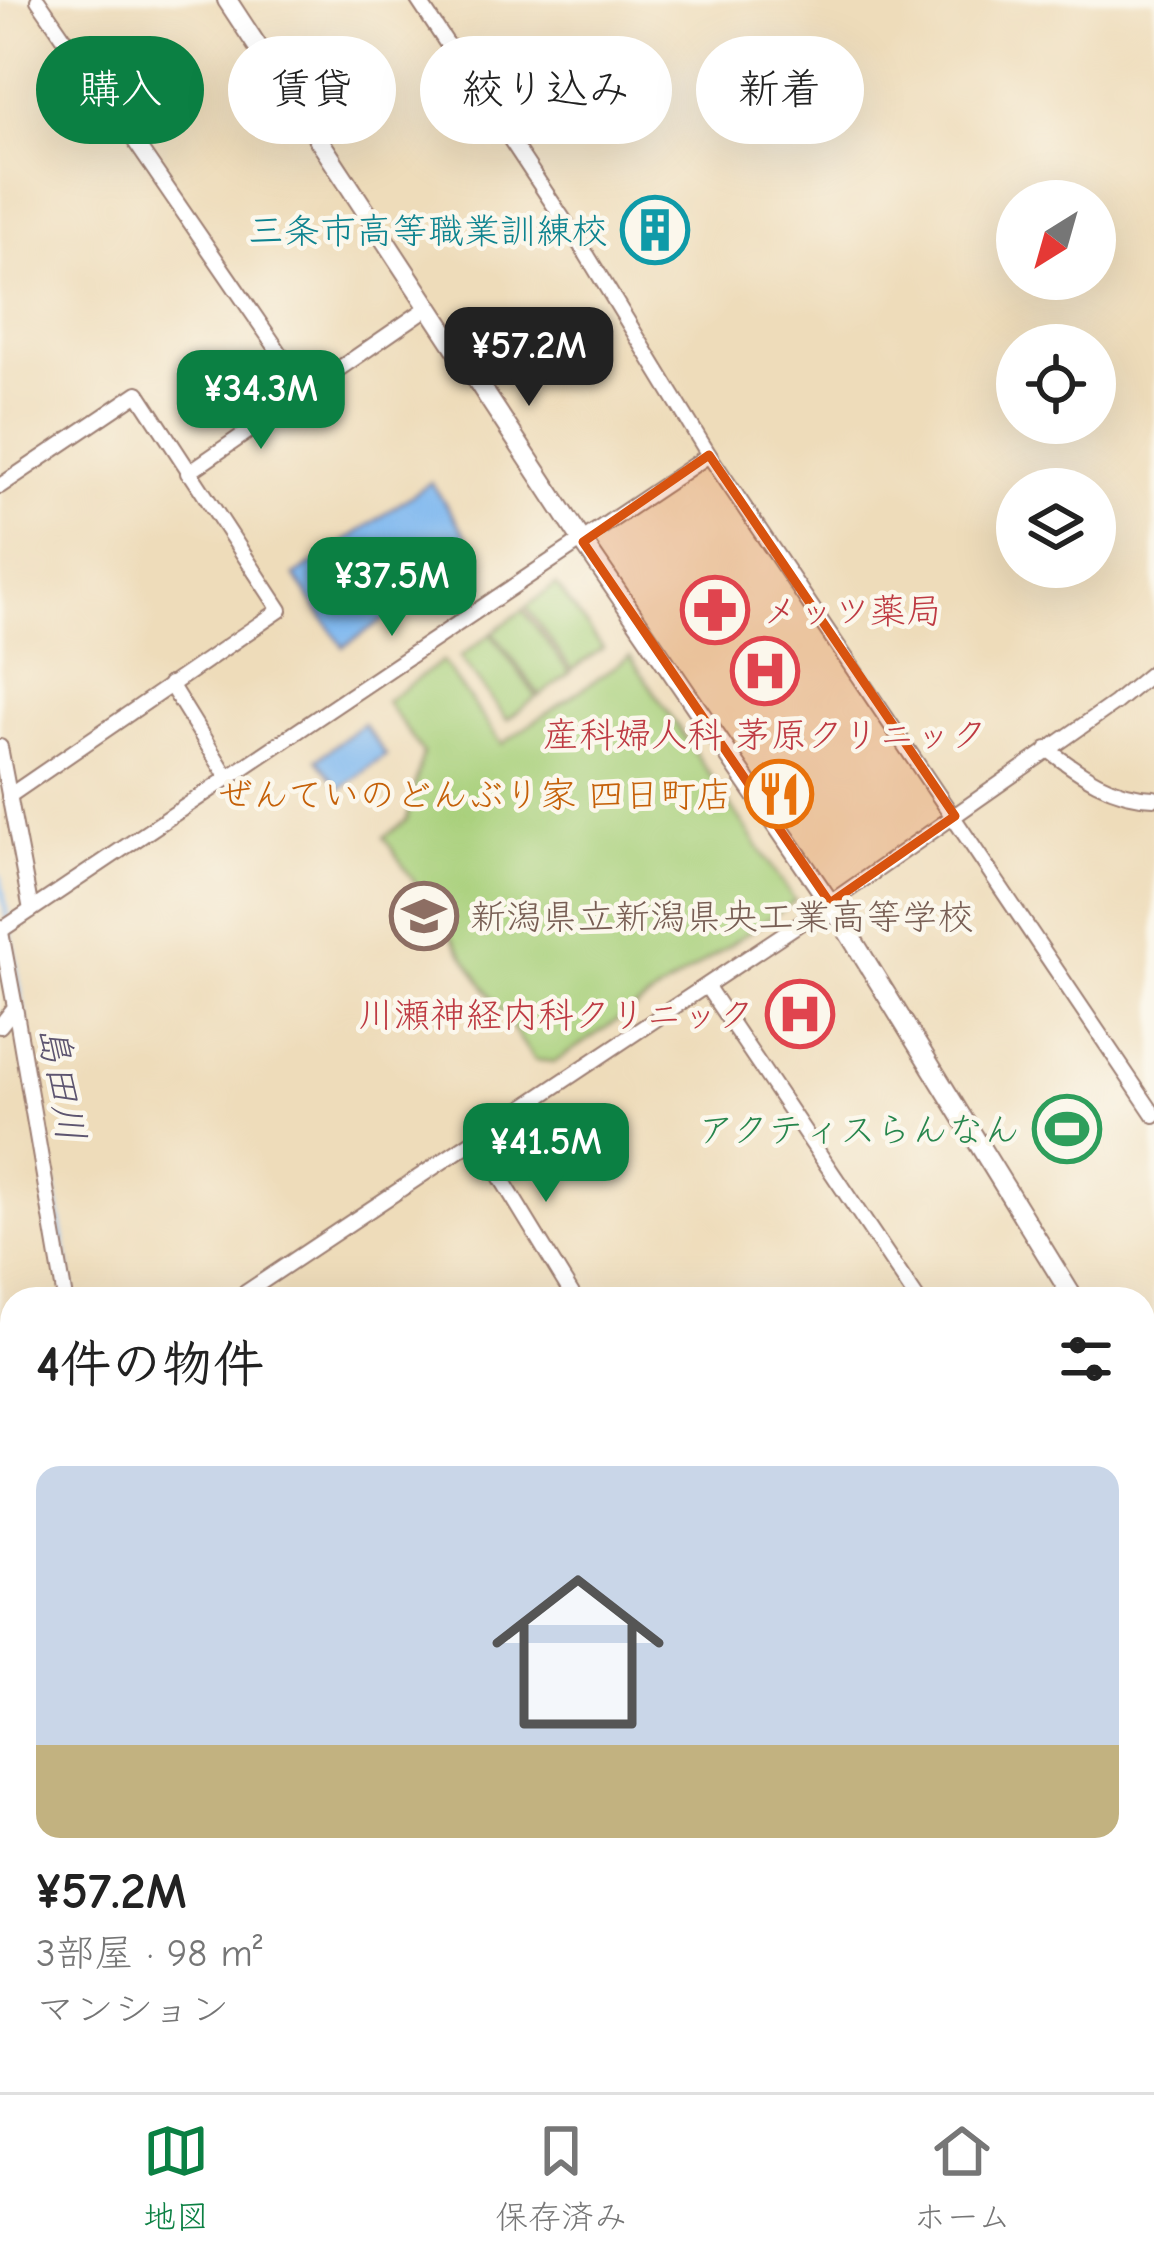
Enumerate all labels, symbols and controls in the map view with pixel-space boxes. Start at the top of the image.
chip: 購入 [36,36,204,144]
chip: 賃貸 [228,36,396,144]
chip: 絞り込み [420,36,672,144]
chip: 新着 [696,36,864,144]
north arrow [996,180,1116,300]
map controls [996,180,1116,588]
building icon: 三条市高等職業訓練校 [620,195,690,265]
place label: 三条市高等職業訓練校 [248,211,608,252]
pin: ¥57.2M [431,307,627,409]
text: ¥57.2M [471,323,587,368]
button: locate [996,324,1116,444]
pin: ¥34.3M [163,350,359,452]
text: ¥34.3M [204,366,318,411]
button: layers [996,468,1116,588]
pin: ¥37.5M [294,537,490,639]
text: ¥37.5M [334,553,450,598]
pharmacy icon: メッツ薬局 [680,575,750,645]
place label: メッツ薬局 [762,591,942,632]
hospital icon: 産科婦人科 茅原クリニック [730,636,800,706]
place label: 産科婦人科 茅原クリニック [543,715,987,756]
restaurant icon: ぜんていのどんぶり家 四日町店 [744,759,814,829]
place label: ぜんていのどんぶり家 四日町店 [217,775,732,816]
school or university icon: 新潟県立新潟県央工業高等学校 [389,881,459,951]
place label: 新潟県立新潟県央工業高等学校 [470,897,974,938]
hospital icon: 川瀬神経内科クリニック [765,979,835,1049]
place label: 川瀬神経内科クリニック [358,995,754,1036]
water label: 島田川 [29,1022,94,1145]
sports icon: アクティスらんなん [1032,1094,1102,1164]
pin: ¥41.5M [448,1103,644,1205]
place label: アクティスらんなん [698,1110,1020,1151]
text: ¥41.5M [490,1119,602,1164]
icon: filters [1053,1326,1119,1392]
text: 4件の物件 [36,1335,264,1394]
icon: home [470,1544,686,1760]
text: ¥57.2M [36,1862,187,1921]
text: 3部屋 · 98 m² [36,1931,262,1976]
text: マンション [36,1987,229,2032]
tab: 地図 [143,2118,209,2238]
tab: 保存済み [495,2118,627,2238]
tab: ホーム [913,2118,1011,2238]

